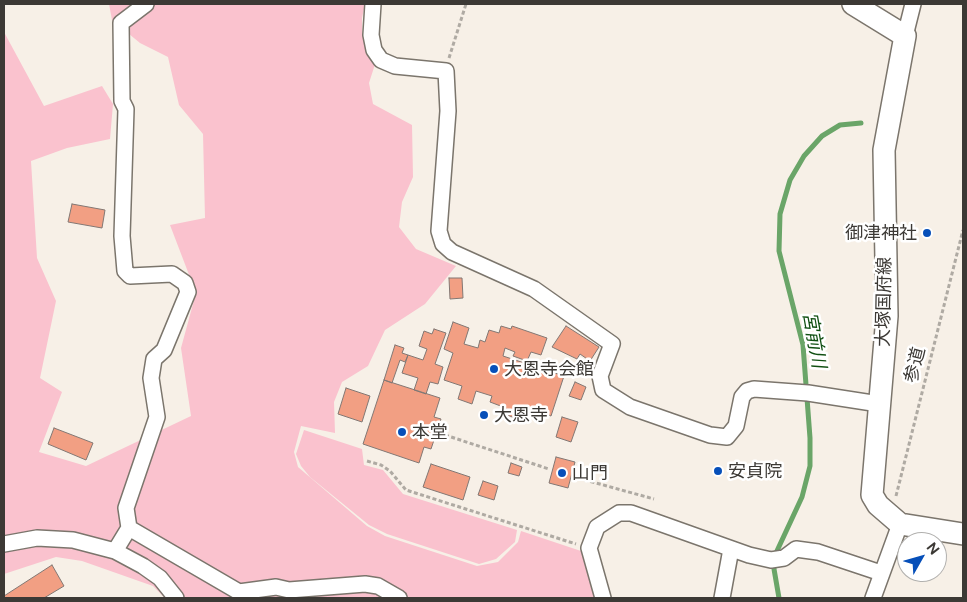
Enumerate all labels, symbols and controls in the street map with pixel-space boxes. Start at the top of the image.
place label: 御津神社 [845,222,917,244]
marker: 御津神社 [921,227,933,239]
street label: 大塚国府線 [872,257,896,347]
water label: 宮前川 [798,310,830,370]
street label: 参道 [900,345,930,385]
place label: 大恩寺会館 [504,358,594,380]
marker: 大恩寺会館 [488,363,500,375]
place label: 大恩寺 [494,404,548,426]
marker: 大恩寺 [478,409,490,421]
place label: 本堂 [412,421,448,443]
marker: 本堂 [396,426,408,438]
place label: 安貞院 [728,460,782,482]
place label: 山門 [572,462,608,484]
marker: 安貞院 [712,465,724,477]
marker: 山門 [556,467,568,479]
north arrow [897,532,947,582]
text: N [923,539,943,558]

